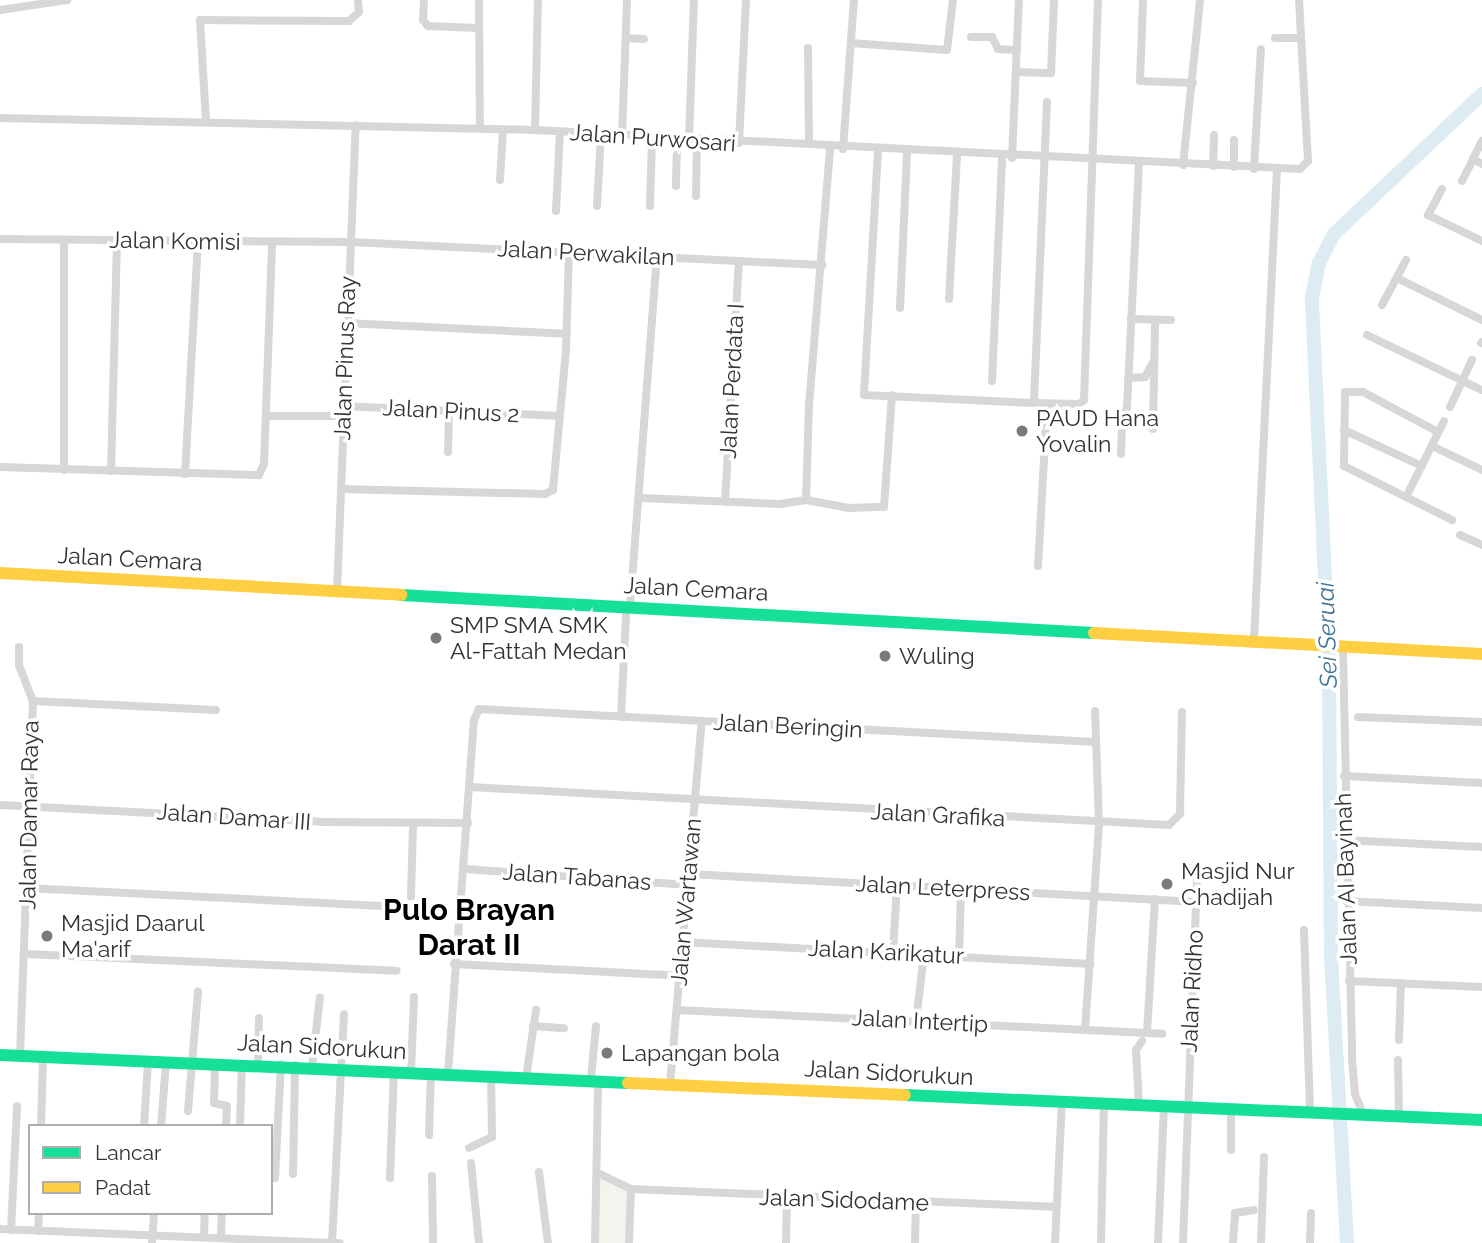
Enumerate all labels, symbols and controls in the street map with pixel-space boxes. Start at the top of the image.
street label: Jalan Purwosari [569,118,737,158]
street label: Jalan Komisi [109,226,241,256]
street label: Jalan Perwakilan [497,235,675,271]
street label: Jalan Pinus Ray [328,275,362,441]
street label: Jalan Perdata I [714,303,750,459]
street label: Jalan Pinus 2 [382,394,520,428]
place label: PAUD Hana Yovalin [1036,404,1159,458]
marker: PAUD Hana Yovalin [1014,423,1030,439]
street label: Jalan Cemara [57,541,203,577]
street label: Jalan Cemara [623,571,769,607]
water label: Sei Seruai [1311,581,1343,689]
place label: SMP SMA SMK Al-Fattah Medan [450,611,627,665]
marker: SMP SMA SMK Al-Fattah Medan [428,630,444,646]
place label: Wuling [899,642,975,670]
marker: Wuling [877,648,893,664]
street label: Jalan Beringin [713,708,863,744]
street label: Jalan Damar Raya [14,720,44,910]
street label: Jalan AI Bayinah [1329,792,1363,966]
street label: Jalan Damar III [156,798,312,836]
street label: Jalan Grafika [870,798,1006,832]
street label: Jalan Wartawan [665,817,707,987]
place label: Masjid Nur Chadijah [1181,857,1295,911]
street label: Jalan Tabanas [502,858,652,896]
street label: Jalan Leterpress [855,870,1031,906]
marker: Masjid Nur Chadijah [1159,876,1175,892]
district label: Pulo Brayan Darat II [383,892,555,962]
place label: Masjid Daarul Ma'arif [61,909,204,963]
marker: Masjid Daarul Ma'arif [39,928,55,944]
street label: Jalan Ridho [1175,929,1209,1053]
street label: Jalan Karikatur [807,934,965,970]
street label: Jalan Intertip [851,1004,989,1038]
street label: Jalan Sidorukun [237,1029,407,1065]
place label: Lapangan bola [621,1039,780,1067]
marker: Lapangan bola [599,1045,615,1061]
street label: Jalan Sidorukun [804,1055,974,1091]
legend [28,1124,273,1215]
text: Lancar [95,1140,161,1165]
text: Padat [95,1175,151,1200]
street label: Jalan Sidodame [759,1183,929,1217]

